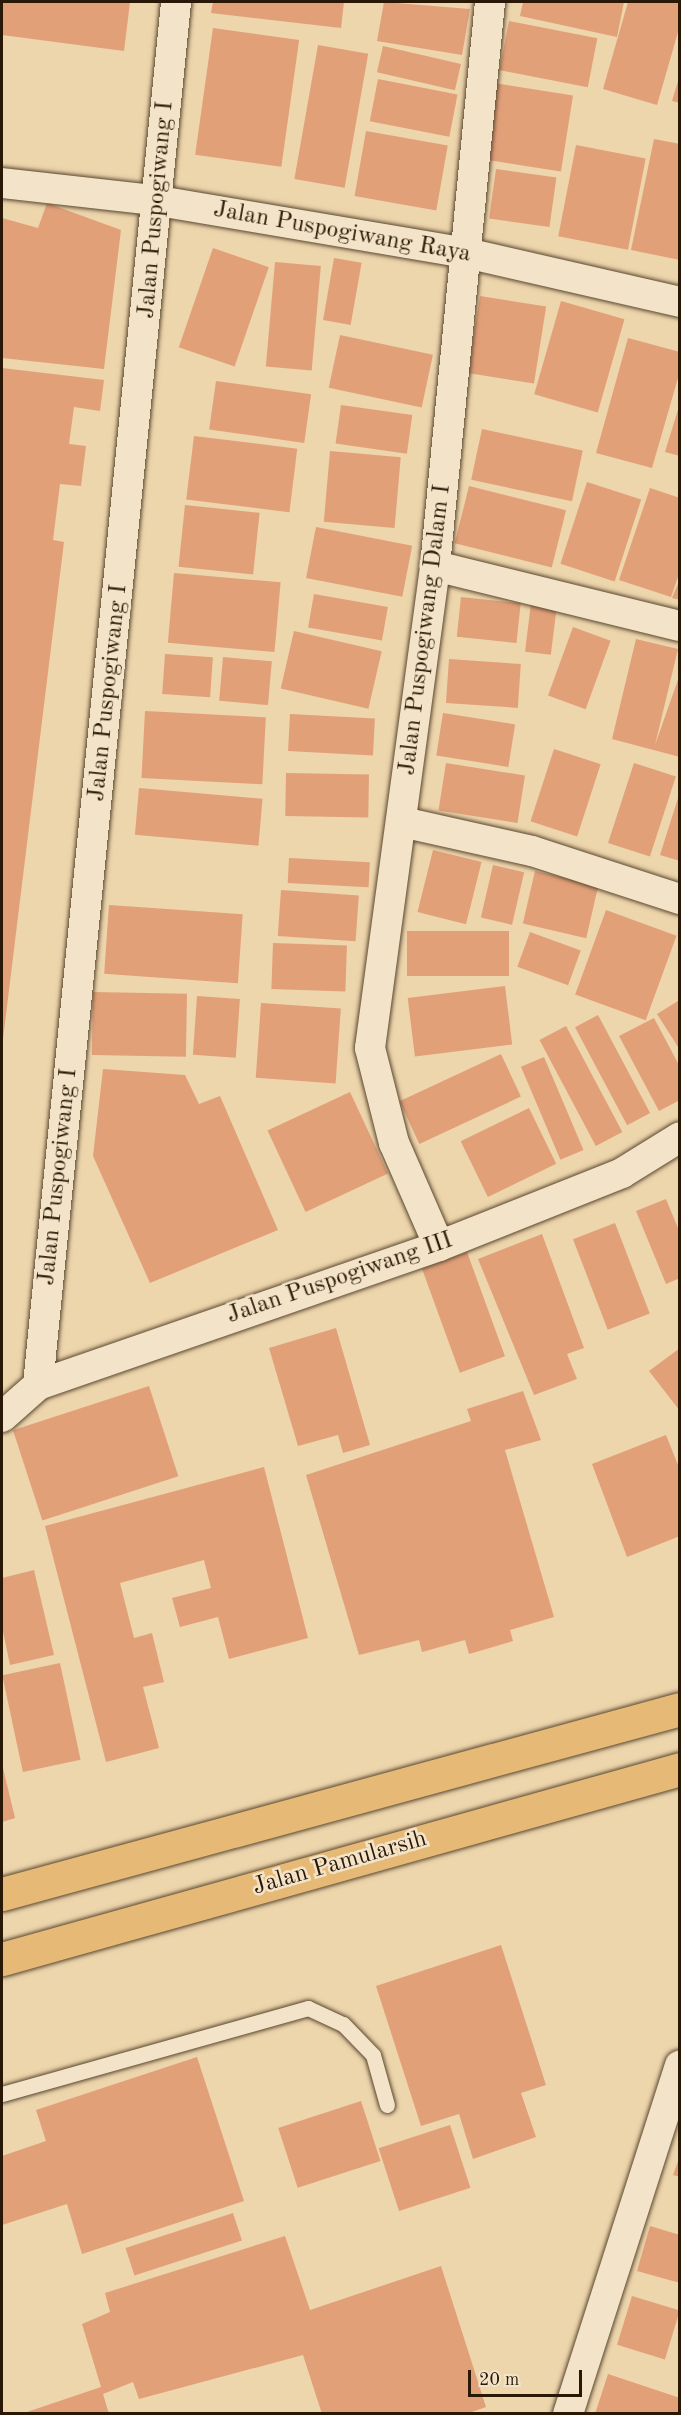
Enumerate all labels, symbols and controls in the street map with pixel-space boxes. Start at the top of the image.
street label: Jalan Puspogiwang I [133,100,181,320]
street label: Jalan Puspogiwang Raya [211,196,473,270]
street label: Jalan Puspogiwang Dalam I [394,483,458,777]
street label: Jalan Puspogiwang I [83,583,135,803]
street label: Jalan Puspogiwang I [33,1067,85,1287]
street label: Jalan Puspogiwang III [223,1227,457,1331]
street label: Jalan Pamularsih [250,1825,430,1903]
scale bar [471,2358,585,2396]
text: 20 m [479,2371,519,2389]

